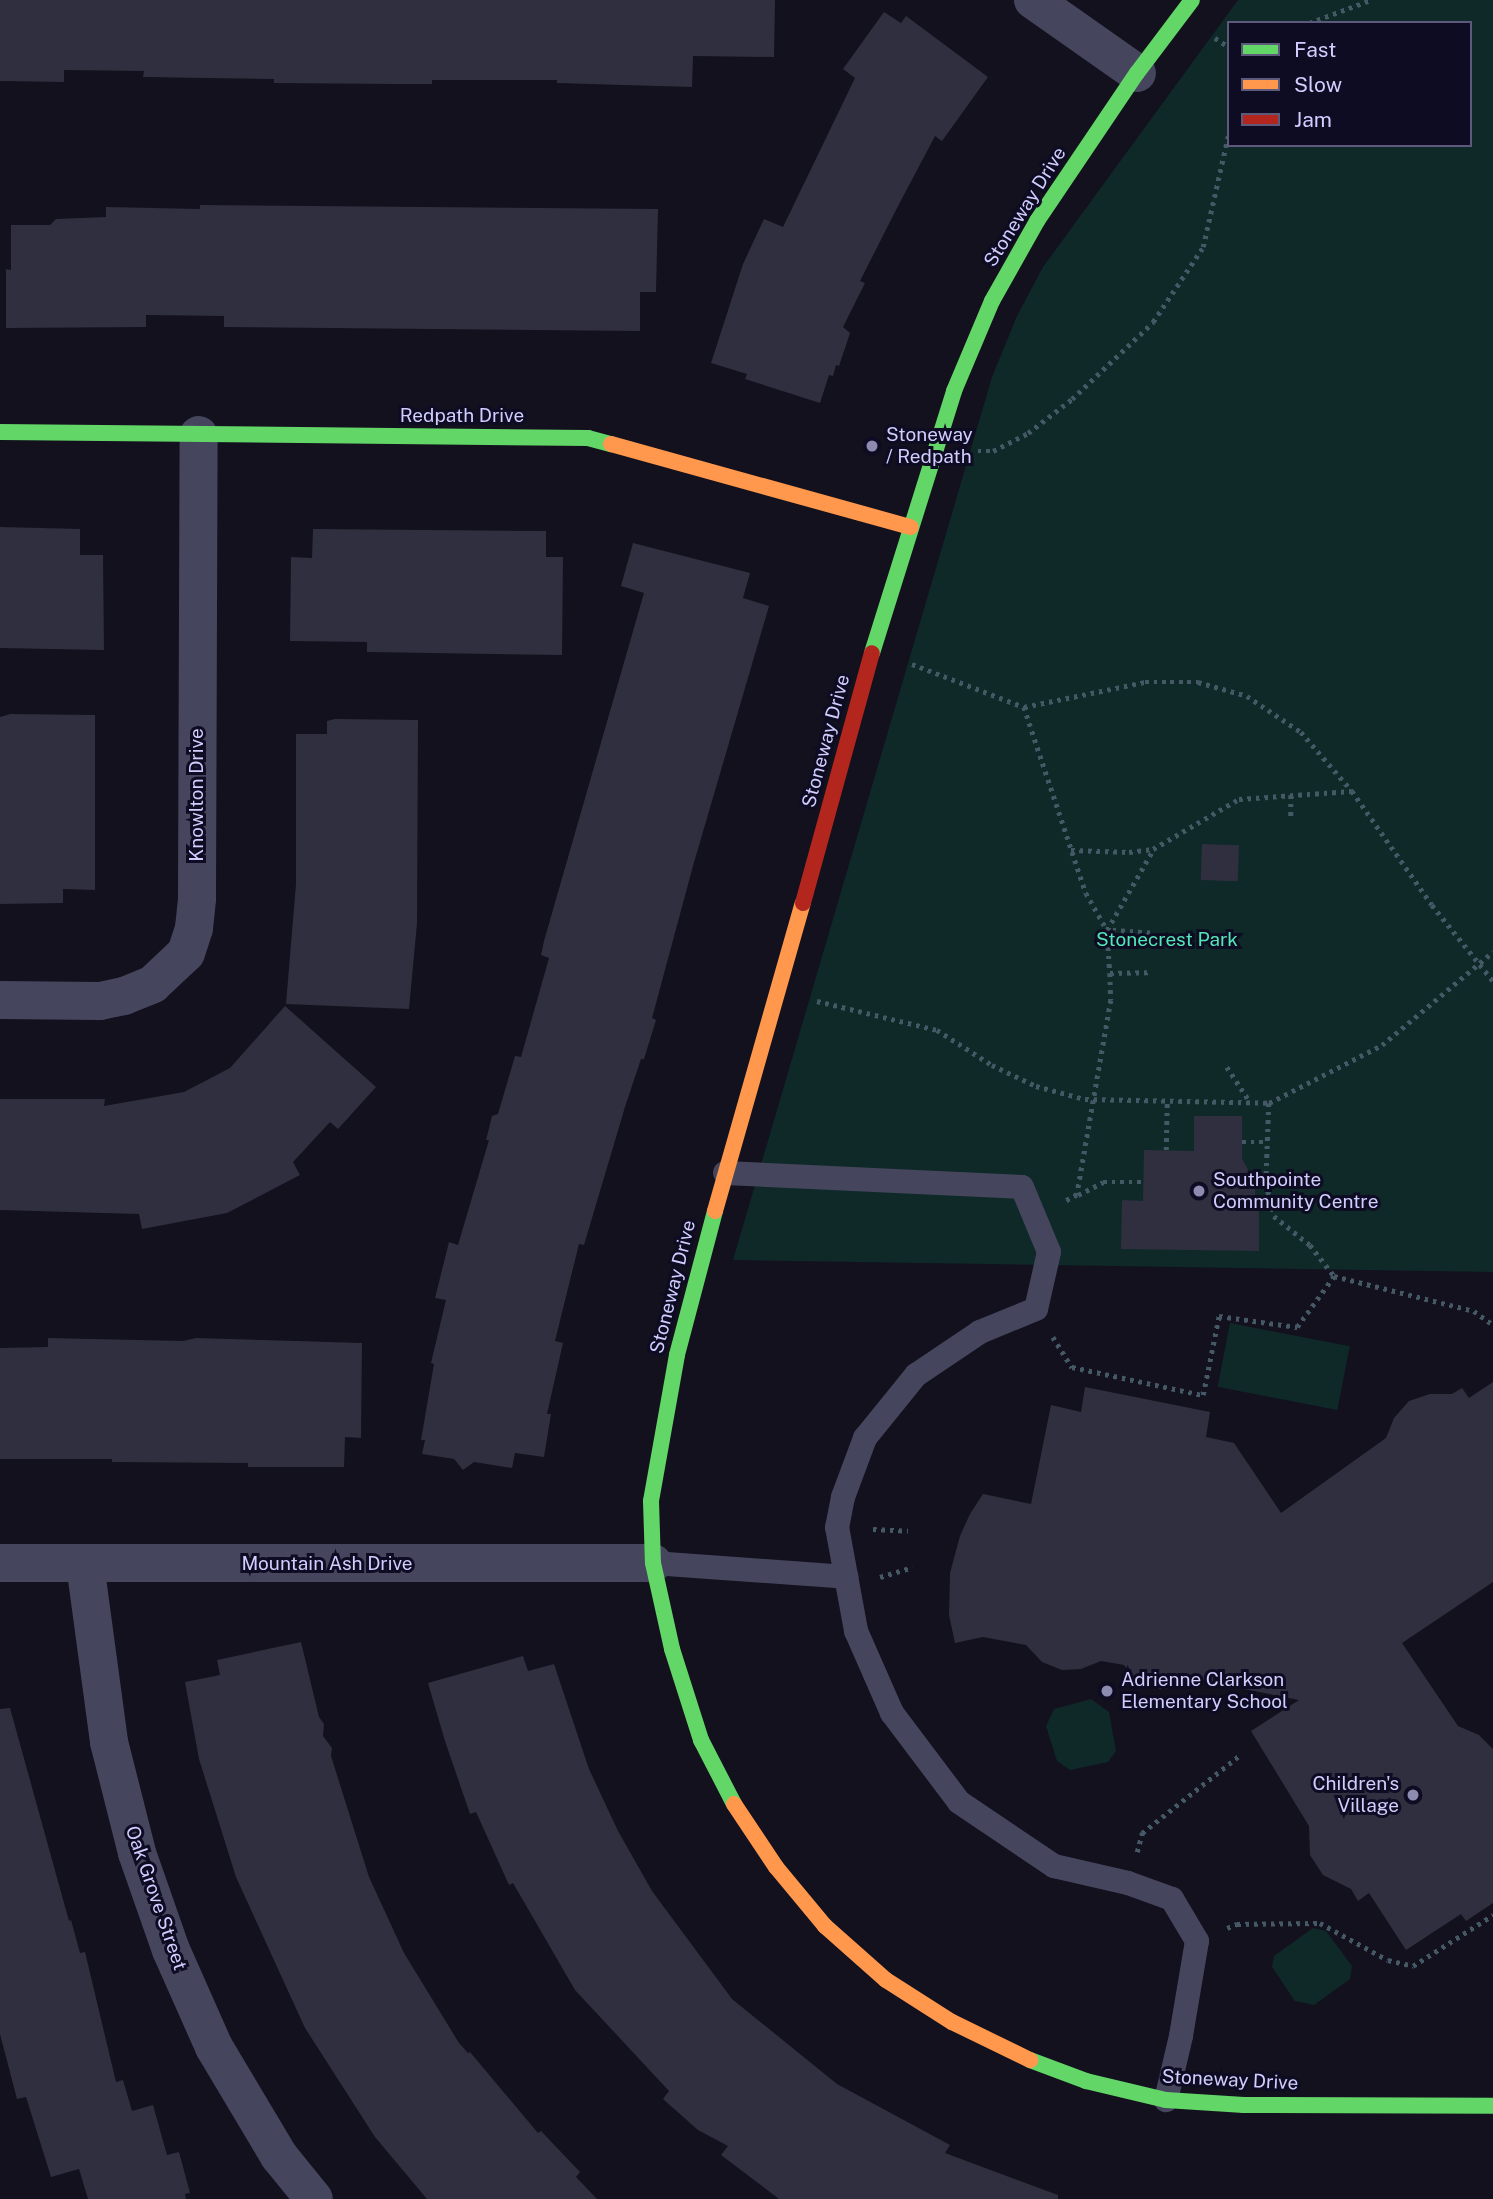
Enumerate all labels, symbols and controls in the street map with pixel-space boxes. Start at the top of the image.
legend [1227,21,1472,147]
text: Fast [1294,37,1336,62]
text: Slow [1294,72,1342,97]
text: Jam [1294,107,1332,132]
street label: Stoneway Drive [979,143,1071,271]
street label: Redpath Drive [400,405,524,427]
place label: Stoneway / Redpath [886,424,973,468]
marker: Stoneway / Redpath [864,438,880,454]
street label: Stoneway Drive [797,672,855,810]
street label: Knowlton Drive [186,728,208,862]
park label: Stonecrest Park [1096,929,1238,951]
place label: Southpointe Community Centre [1213,1169,1378,1213]
marker: Southpointe Community Centre [1191,1183,1207,1199]
street label: Stoneway Drive [645,1218,701,1356]
street label: Mountain Ash Drive [241,1553,413,1575]
place label: Adrienne Clarkson Elementary School [1121,1669,1288,1713]
marker: Adrienne Clarkson Elementary School [1099,1683,1115,1699]
place label: Children's Village [1313,1773,1399,1817]
marker: Children's Village [1405,1787,1421,1803]
street label: Oak Grove Street [121,1823,191,1973]
street label: Stoneway Drive [1161,2065,1299,2095]

